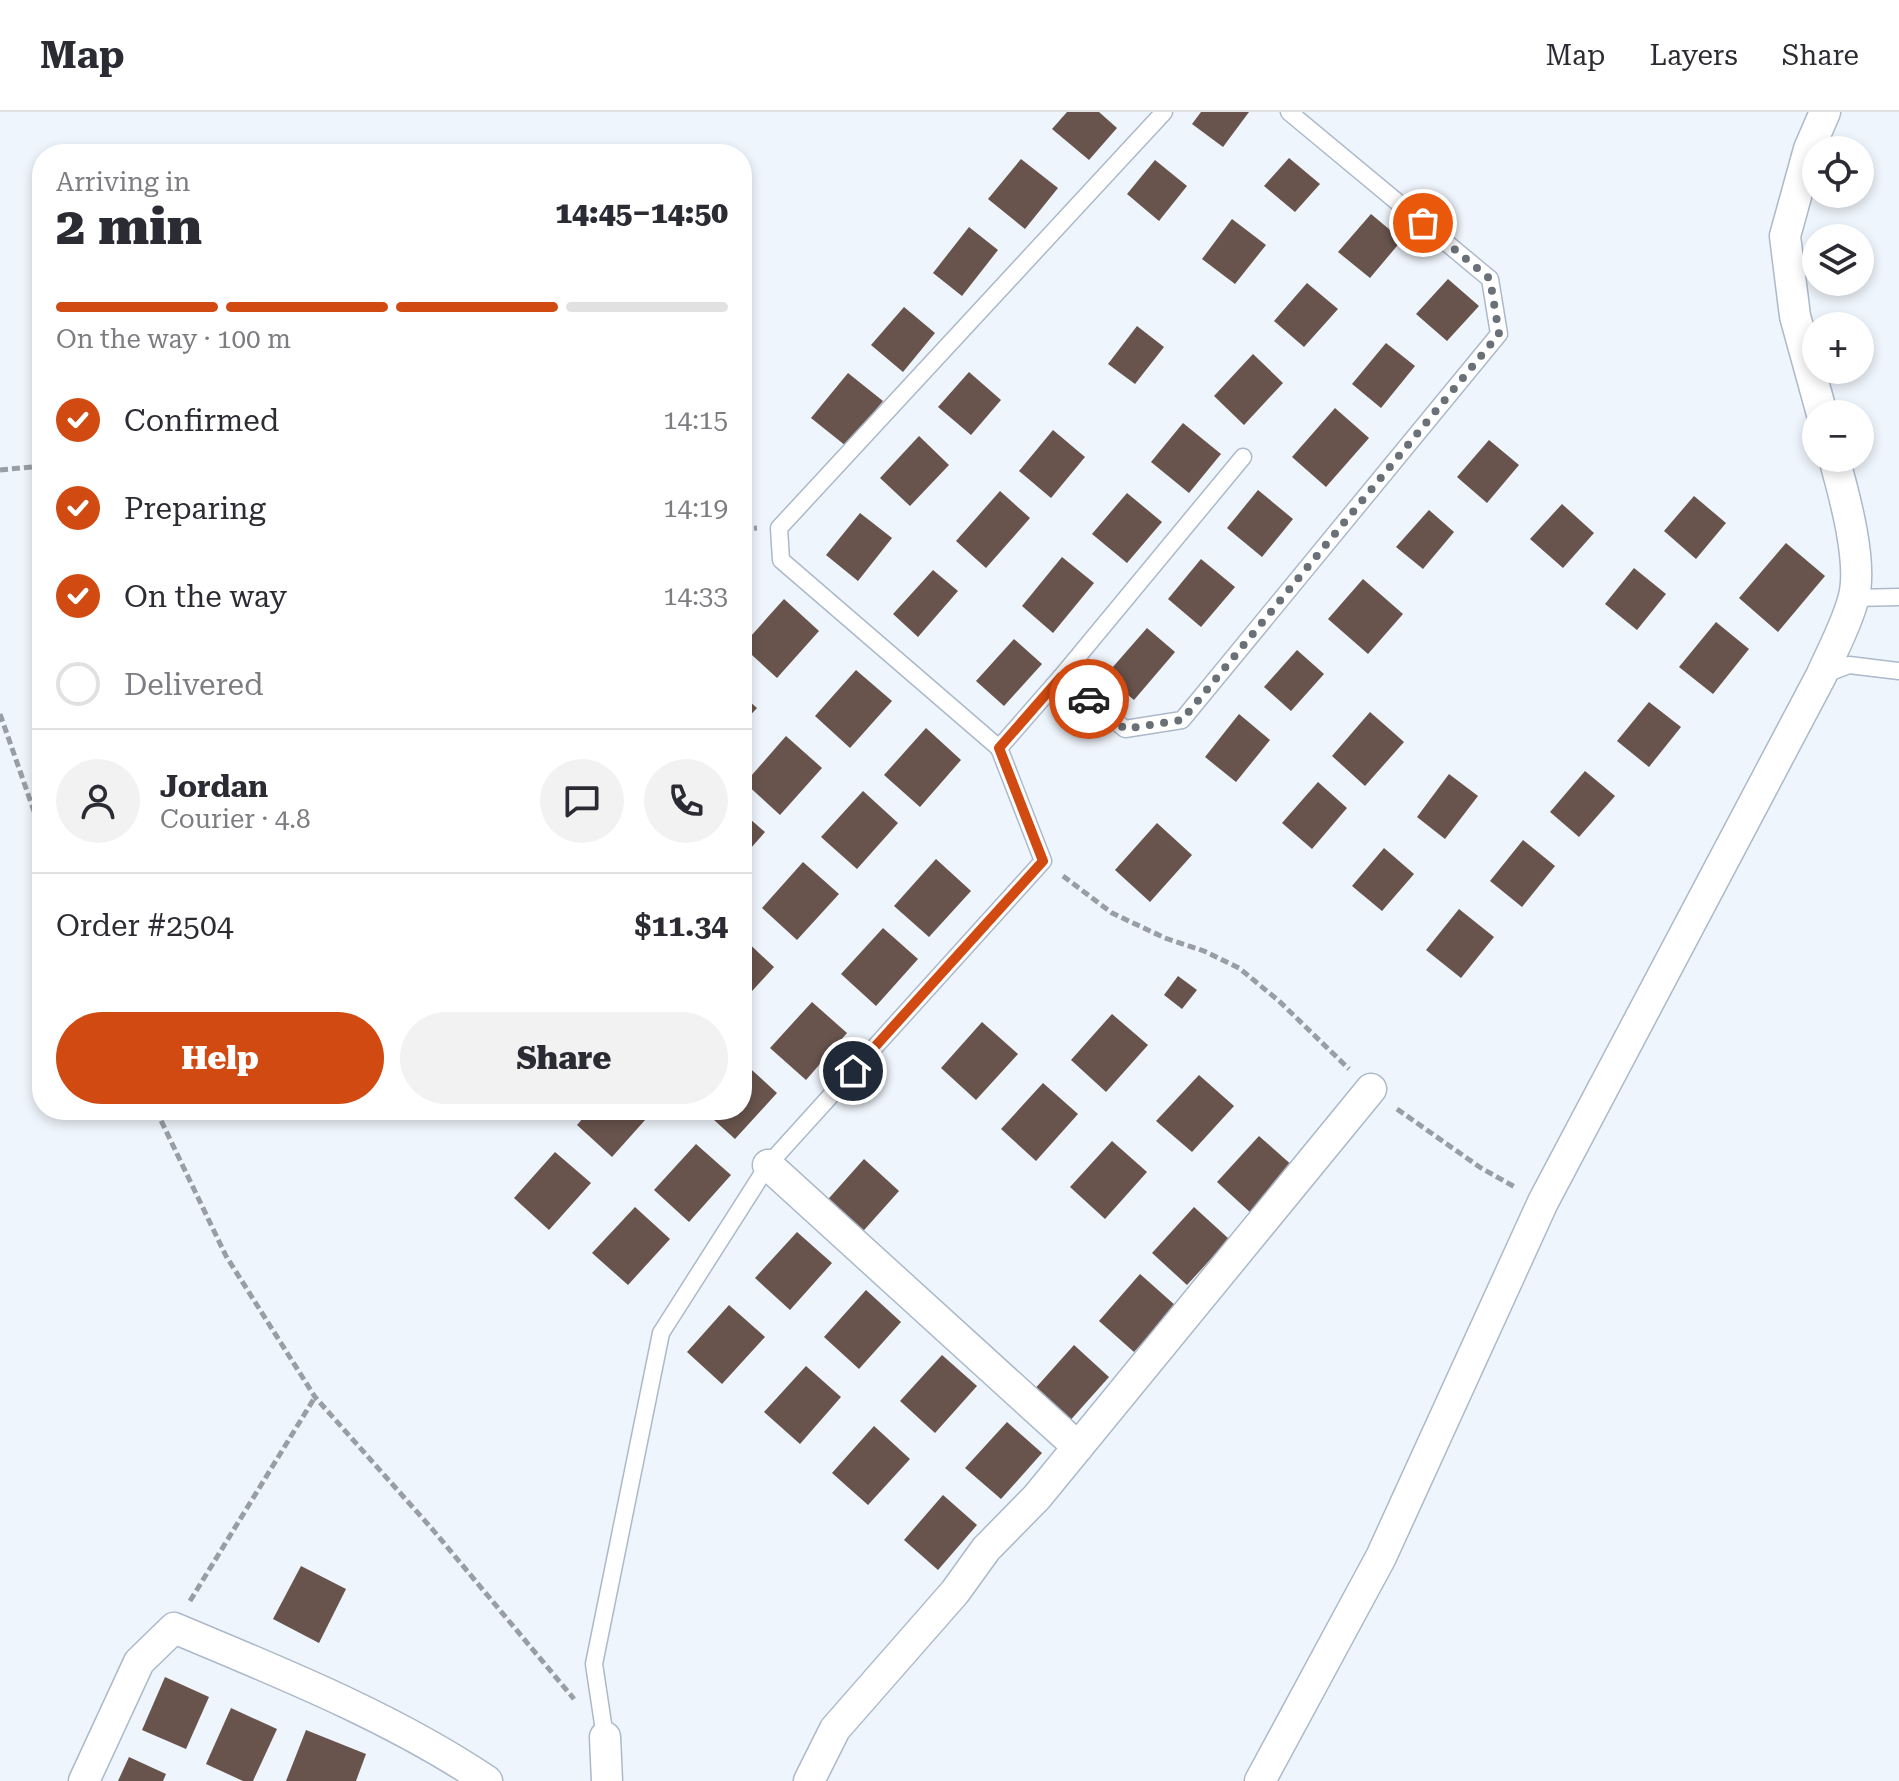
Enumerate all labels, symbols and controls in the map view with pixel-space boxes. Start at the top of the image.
text: Map [40,33,125,77]
text: Map [1546,39,1605,72]
text: Layers [1649,39,1738,72]
text: Share [1782,39,1859,72]
map controls [1802,136,1874,472]
button: locate [1802,136,1874,208]
text: Arriving in [56,167,190,197]
pin [1389,189,1457,257]
text: 14:45–14:50 [555,195,728,230]
text: 2 min [56,196,202,257]
icon: bag [1401,201,1445,245]
button: layers [1802,224,1874,296]
button: + [1802,312,1874,384]
text: On the way · 100 m [56,324,291,354]
icon: check [56,398,100,442]
button: − [1802,400,1874,472]
text: Confirmed [124,403,279,438]
text: 14:15 [663,405,728,435]
icon: check [56,486,100,530]
text: Preparing [124,491,266,526]
text: 14:19 [663,493,728,523]
icon: check [56,574,100,618]
text: On the way [124,579,287,614]
text: 14:33 [663,581,728,611]
courier [1049,659,1129,739]
text: Delivered [124,667,263,702]
icon: car [1067,677,1111,721]
button: person [56,759,140,843]
button: chat [540,759,624,843]
button: phone [644,759,728,843]
text: Jordan [160,769,268,804]
text: Courier · 4.8 [160,804,310,834]
text: Order #2504 [56,908,234,943]
text: $11.34 [635,908,728,943]
button: Help [56,1012,384,1104]
button: Share [400,1012,728,1104]
pin [819,1037,887,1105]
icon: home [831,1049,875,1093]

